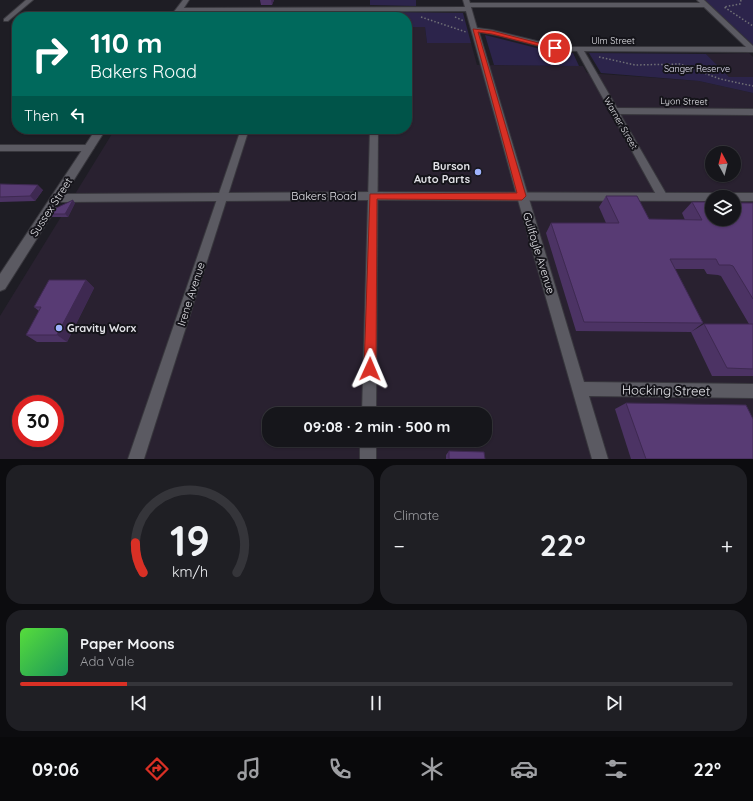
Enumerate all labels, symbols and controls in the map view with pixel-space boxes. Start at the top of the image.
text: 110 m [90,25,163,60]
icon: right [24,28,76,80]
pin [538,31,572,65]
street label: Ulm Street [591,35,635,46]
icon: arrive [544,37,566,59]
text: Bakers Road [90,60,197,83]
park label: Sanger Reserve [664,63,730,74]
street label: Warner Street [602,95,640,151]
street label: Lyon Street [660,95,708,107]
icon: left [67,104,89,126]
text: Then [24,106,59,125]
north arrow [705,146,741,182]
map controls [705,146,741,226]
place label: Burson Auto Parts [414,159,470,186]
marker: Burson Auto Parts [473,167,483,177]
street label: Sussex Street [27,175,75,239]
street label: Bakers Road [291,189,357,203]
button: layers [705,190,741,226]
street label: Guilfoyle Avenue [520,211,558,295]
street label: Irene Avenue [174,260,208,328]
place label: Gravity Worx [67,321,137,335]
marker: Gravity Worx [54,323,64,333]
position arrow [349,348,391,390]
street label: Hocking Street [622,381,710,399]
speed limit sign: 30 [12,395,64,447]
text: 09:08 · 2 min · 500 m [304,417,450,436]
text: Climate [394,507,439,523]
text: 19 [170,513,210,565]
text: 22° [540,526,586,564]
text: − [394,532,405,560]
text: + [721,532,733,560]
text: km/h [172,562,208,580]
text: Paper Moons [80,634,175,653]
text: Ada Vale [80,653,134,669]
icon: previous [128,692,150,714]
icon: pause [365,692,387,714]
icon: next [603,692,625,714]
icon: directions [143,755,171,783]
icon: music [235,755,263,783]
icon: phone [326,755,354,783]
icon: climate [418,755,446,783]
icon: car [510,755,538,783]
icon: filters [602,755,630,783]
text: 09:06 [32,758,79,781]
text: 22° [693,758,721,781]

